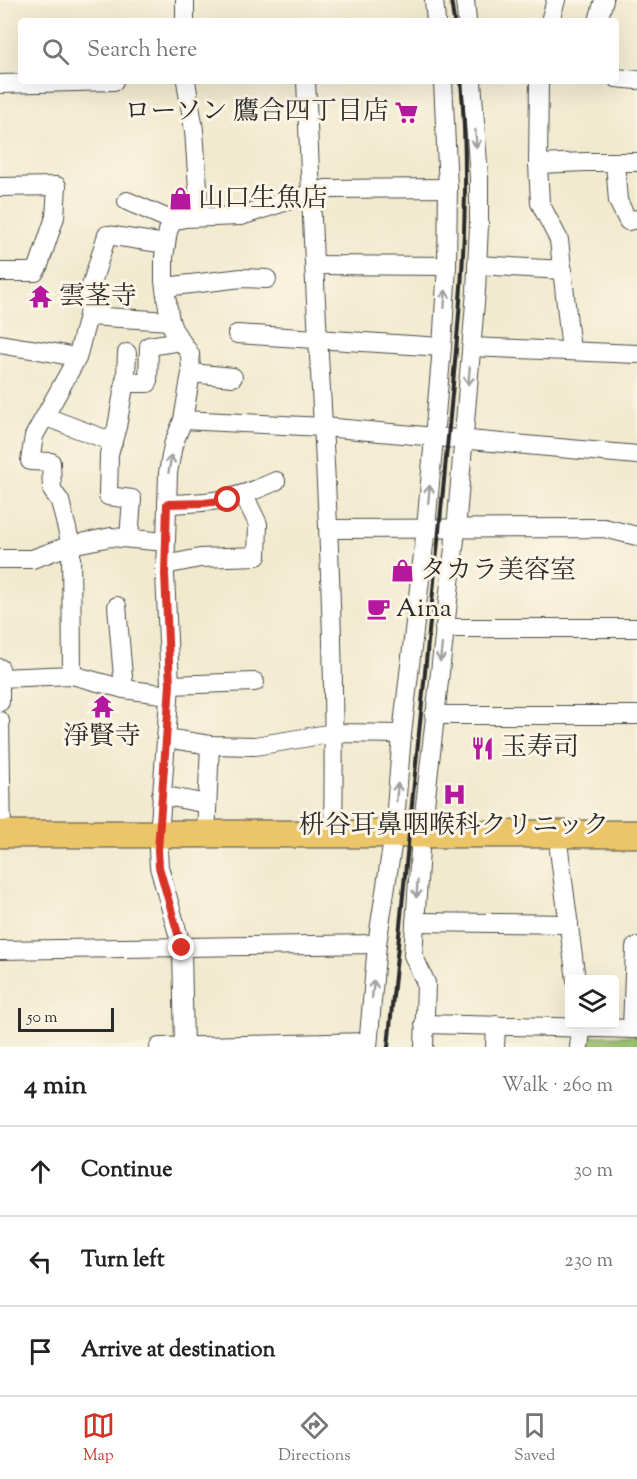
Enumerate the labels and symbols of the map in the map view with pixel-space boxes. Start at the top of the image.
place label: ローソン 鷹合四丁目店 [125,94,389,131]
supermarket icon: ローソン 鷹合四丁目店 [394,99,420,125]
one-way arrow [471,129,482,149]
place label: 山口生魚店 [198,181,328,218]
shop icon: 山口生魚店 [167,186,193,212]
place label: 雲茎寺 [59,279,137,316]
temple icon: 雲茎寺 [28,284,54,310]
one-way arrow [439,290,450,310]
one-way arrow [464,365,475,385]
one-way arrow [165,455,176,475]
one-way arrow [424,484,435,504]
route start [214,486,240,512]
place label: タカラ美容室 [420,553,576,590]
shop icon: タカラ美容室 [389,558,415,584]
place label: Aina [396,591,452,628]
cafe icon: Aina [365,596,391,622]
one-way arrow [435,643,446,663]
temple icon: 淨賢寺 [89,693,115,719]
place label: 淨賢寺 [63,719,141,756]
place label: 玉寿司 [501,730,579,767]
restaurant icon: 玉寿司 [470,735,496,761]
one-way arrow [392,782,403,802]
hospital icon: 枡谷耳鼻咽喉科クリニック [441,782,467,808]
place label: 枡谷耳鼻咽喉科クリニック [299,808,609,845]
one-way arrow [412,879,423,899]
route end [168,934,194,960]
one-way arrow [368,979,379,999]
scale bar [18,1005,114,1032]

